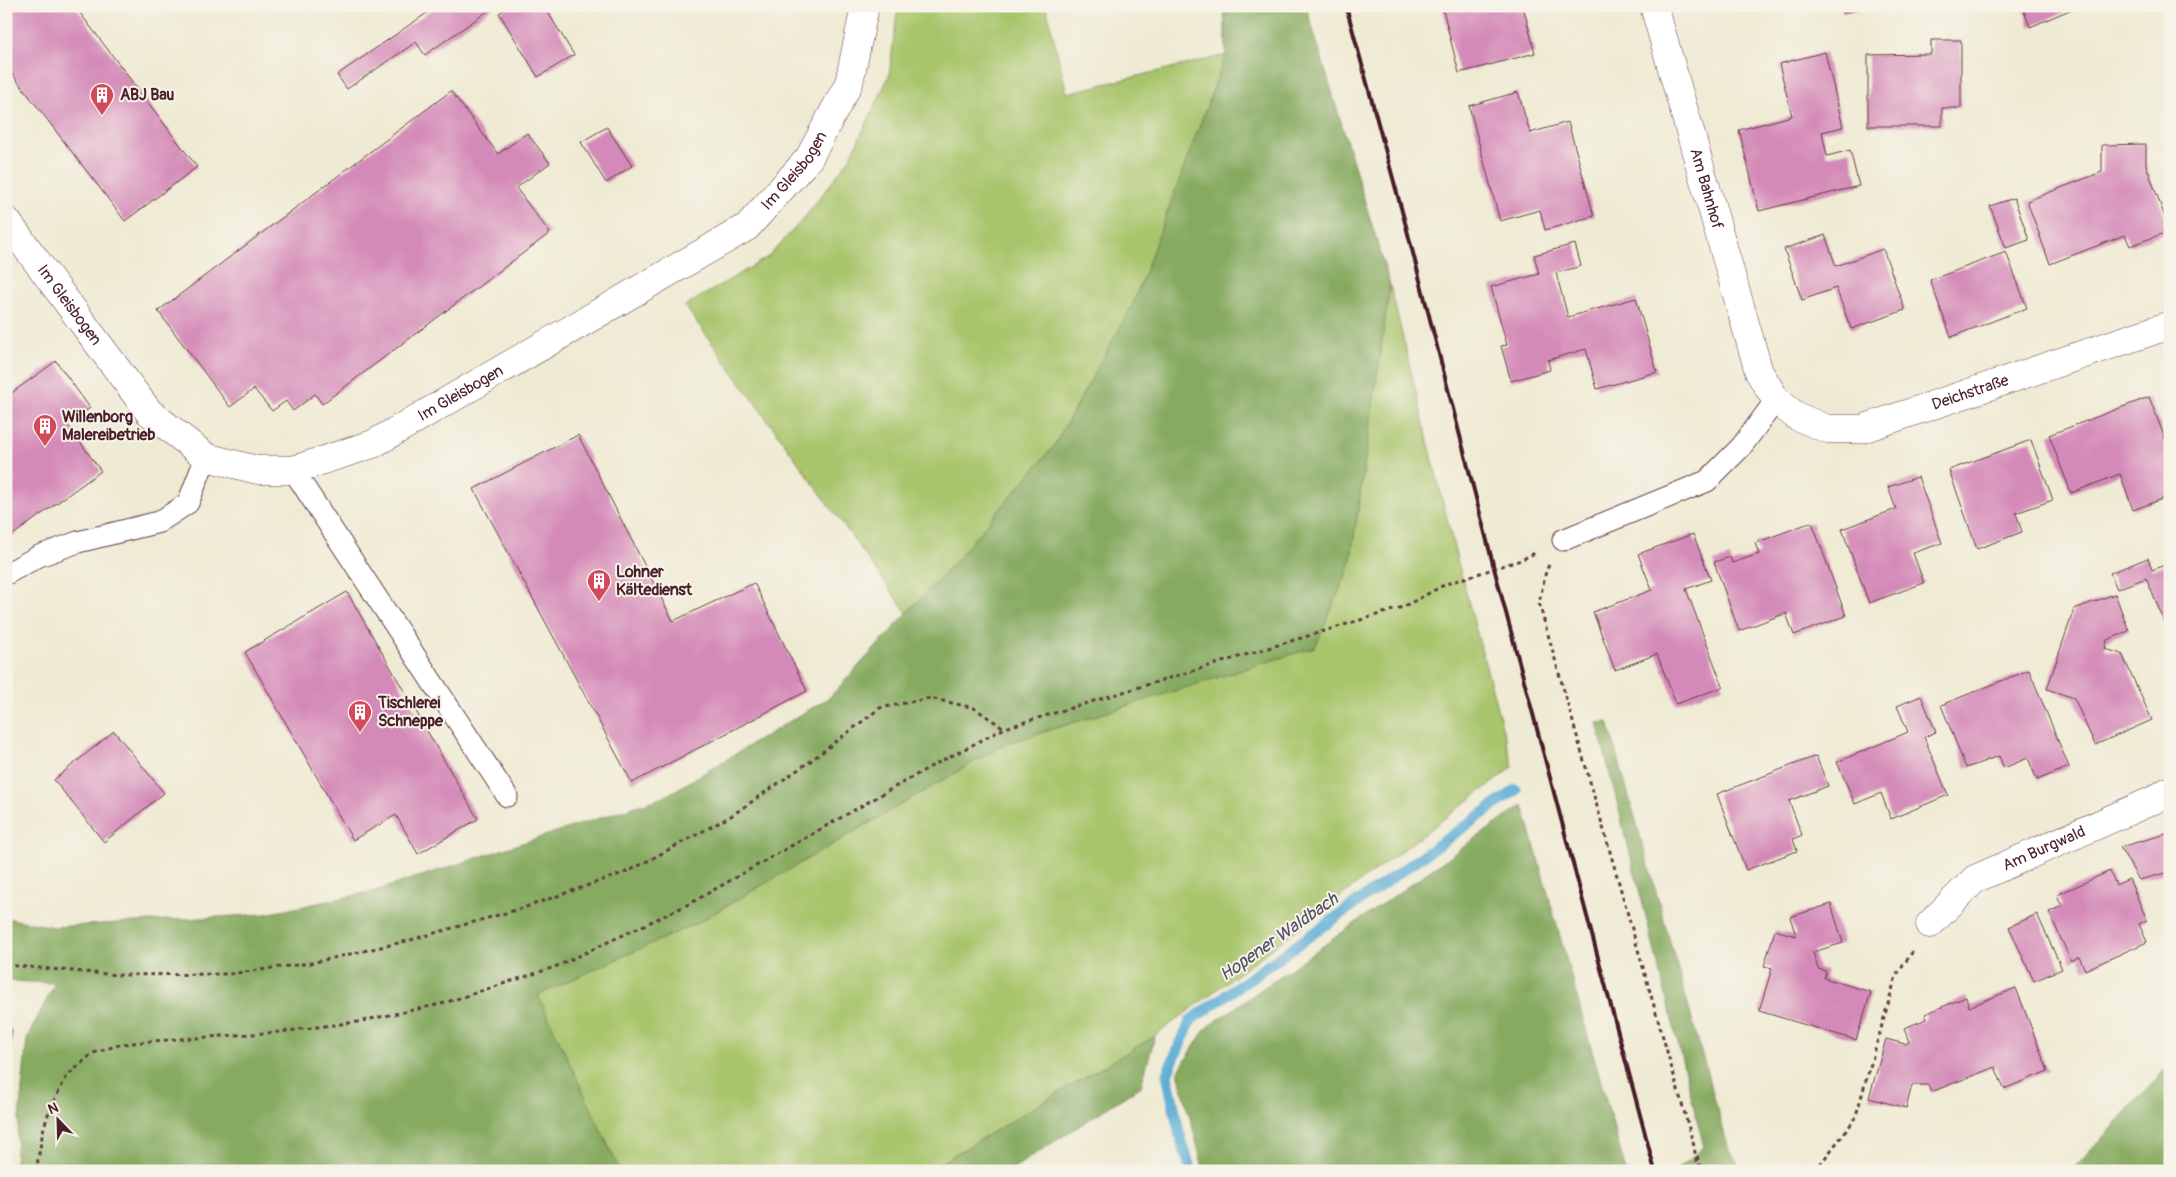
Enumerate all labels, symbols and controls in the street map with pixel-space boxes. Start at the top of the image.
building icon: ABJ Bau [89,82,115,116]
place label: ABJ Bau [120,85,174,105]
street label: Im Gleisbogen [757,128,831,214]
street label: Am Bahnhof [1685,146,1728,232]
street label: Im Gleisbogen [33,261,106,349]
street label: Im Gleisbogen [414,361,507,426]
street label: Deichstraße [1929,370,2011,415]
place label: Willenborg Malereibetrieb [62,407,155,445]
building icon: Willenborg Malereibetrieb [32,413,58,447]
place label: Lohner Kältedienst [616,562,693,600]
building icon: Lohner Kältedienst [586,568,612,602]
place label: Tischlerei Schneppe [377,693,444,731]
building icon: Tischlerei Schneppe [347,699,373,733]
street label: Am Burgwald [1999,821,2088,876]
water label: Hopener Waldbach [1215,887,1344,986]
north arrow [32,1094,82,1144]
text: N [45,1099,61,1118]

